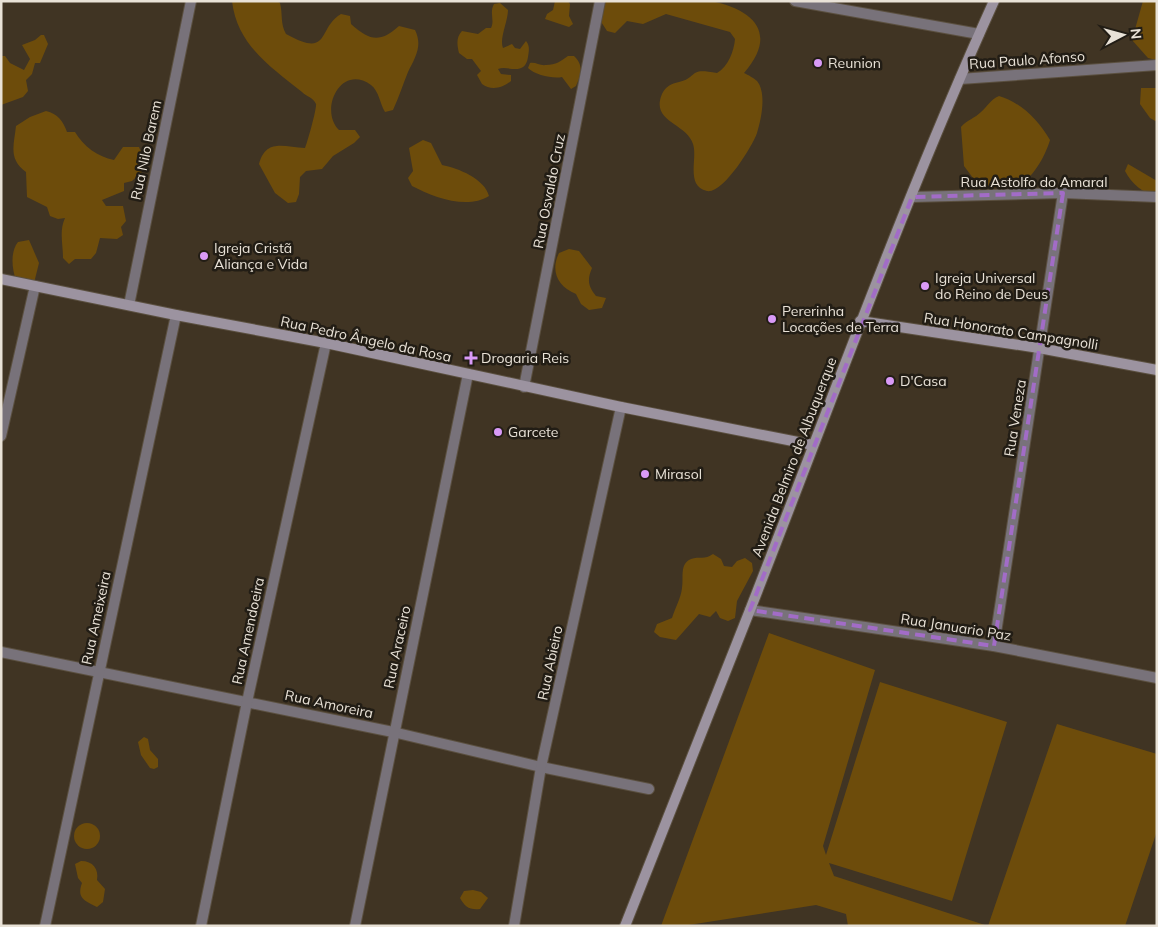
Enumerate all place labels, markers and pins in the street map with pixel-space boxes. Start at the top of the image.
place label: Reunion [828,54,881,72]
marker: Reunion [812,57,824,69]
place label: Igreja Cristã Aliança e Vida [214,239,308,273]
marker: Igreja Cristã Aliança e Vida [198,250,210,262]
place label: Igreja Universal do Reino de Deus [935,269,1048,303]
marker: Igreja Universal do Reino de Deus [919,280,931,292]
place label: Pererinha Locações de Terra [782,302,899,336]
marker: Pererinha Locações de Terra [766,313,778,325]
place label: Drogaria Reis [481,349,569,367]
marker: Drogaria Reis [465,352,477,364]
place label: D'Casa [900,372,947,390]
marker: D'Casa [884,375,896,387]
place label: Garcete [508,423,558,441]
marker: Garcete [492,426,504,438]
place label: Mirasol [655,465,702,483]
marker: Mirasol [639,468,651,480]

